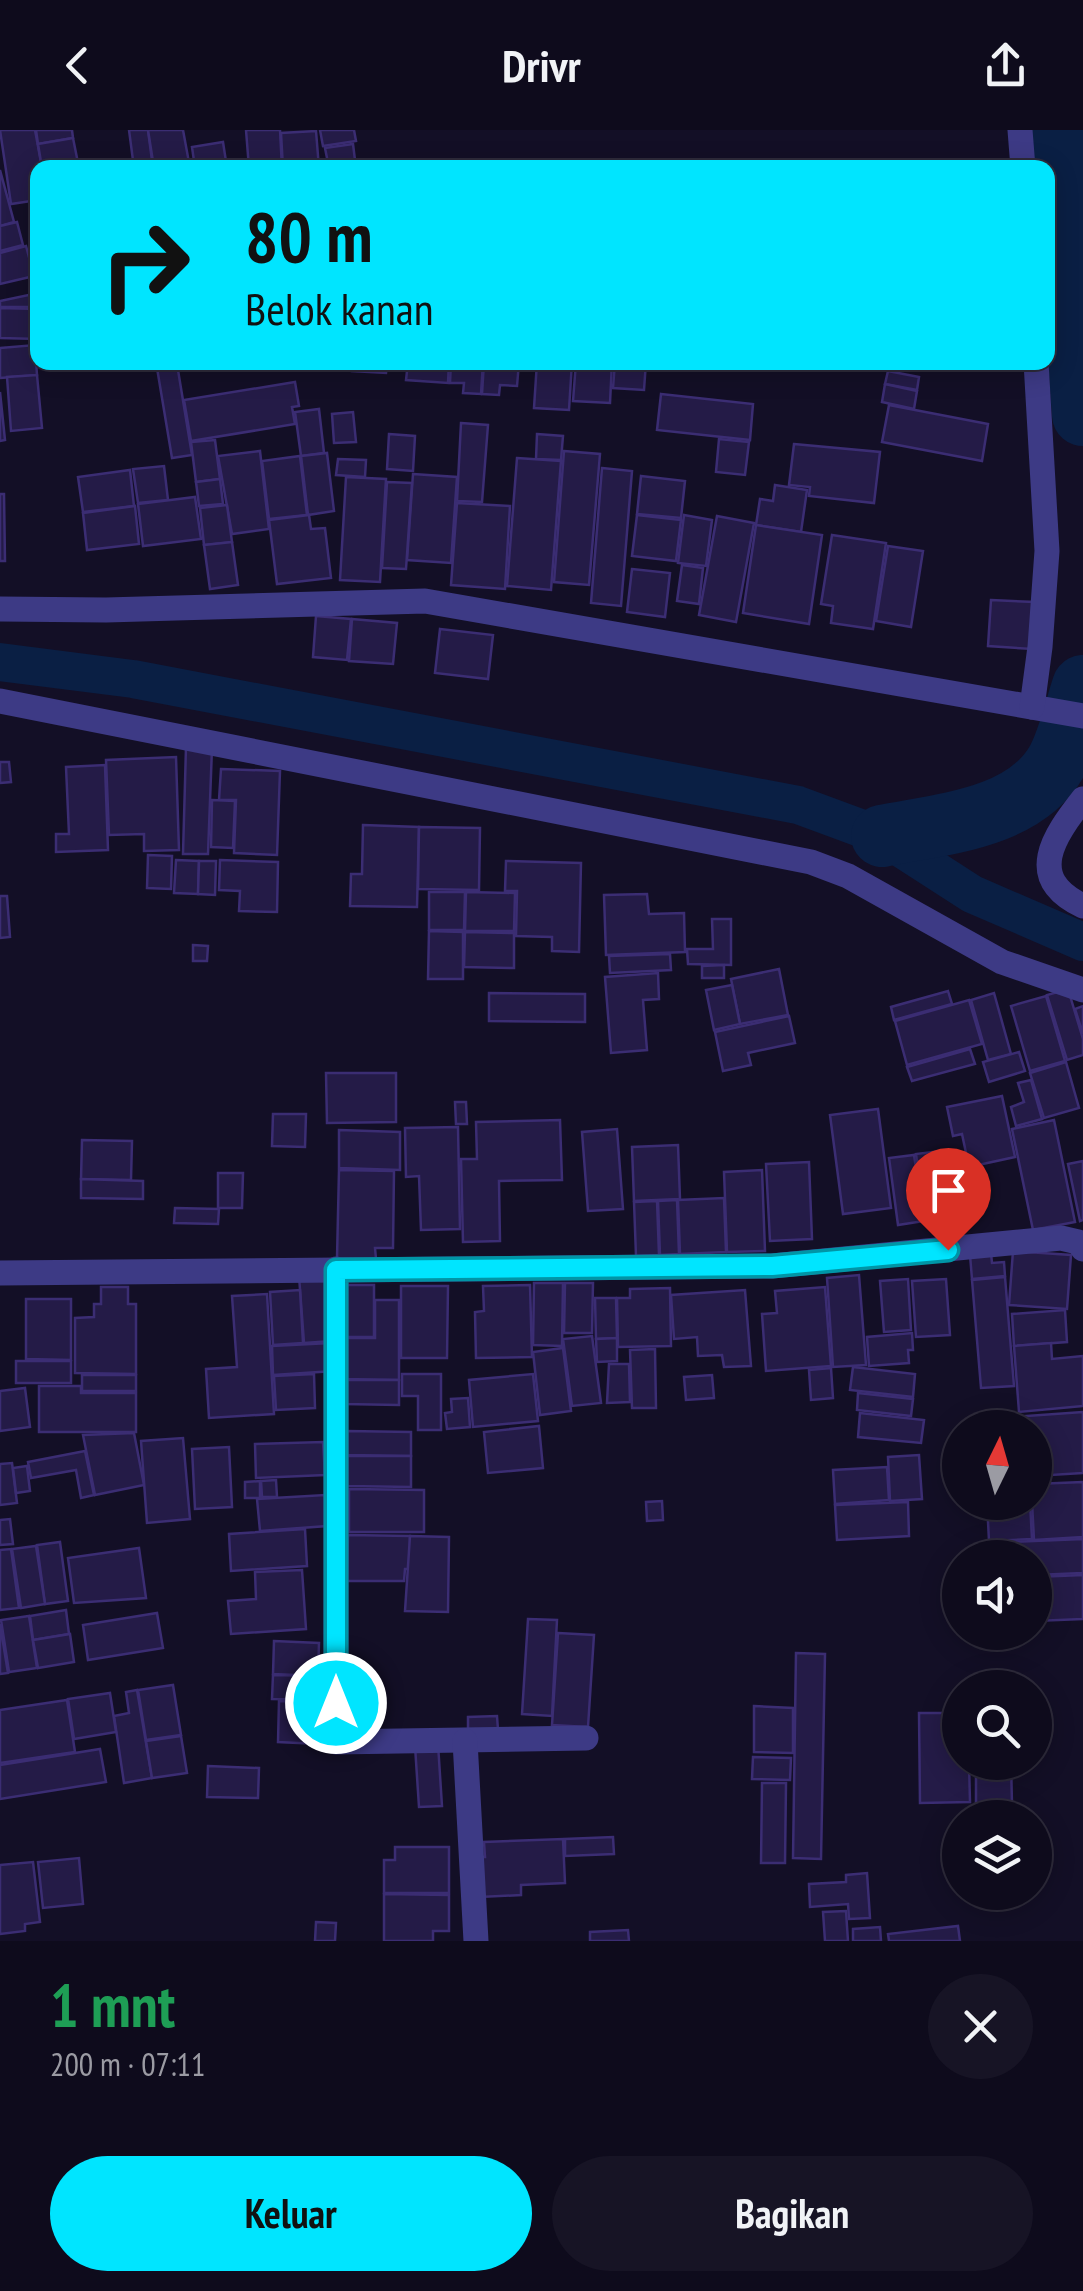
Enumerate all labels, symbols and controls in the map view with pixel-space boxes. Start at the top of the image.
text: Drivr [502,36,581,94]
icon: back [50,38,105,93]
icon: share [978,38,1033,93]
text: 80 m [245,191,373,281]
icon: right [80,200,210,330]
text: Belok kanan [245,279,434,337]
pin [906,1148,991,1251]
icon: arrive [921,1163,976,1218]
north arrow [942,1410,1052,1520]
map controls [942,1410,1052,1910]
button: sound [942,1540,1052,1650]
position arrow [284,1651,388,1755]
button: search [942,1670,1052,1780]
button: layers [942,1800,1052,1910]
text: 1 mnt [50,1966,175,2044]
button: close [928,1974,1033,2079]
text: 200 m · 07:11 [50,2043,205,2085]
button: Keluar [50,2156,532,2271]
button: Bagikan [552,2156,1033,2271]

